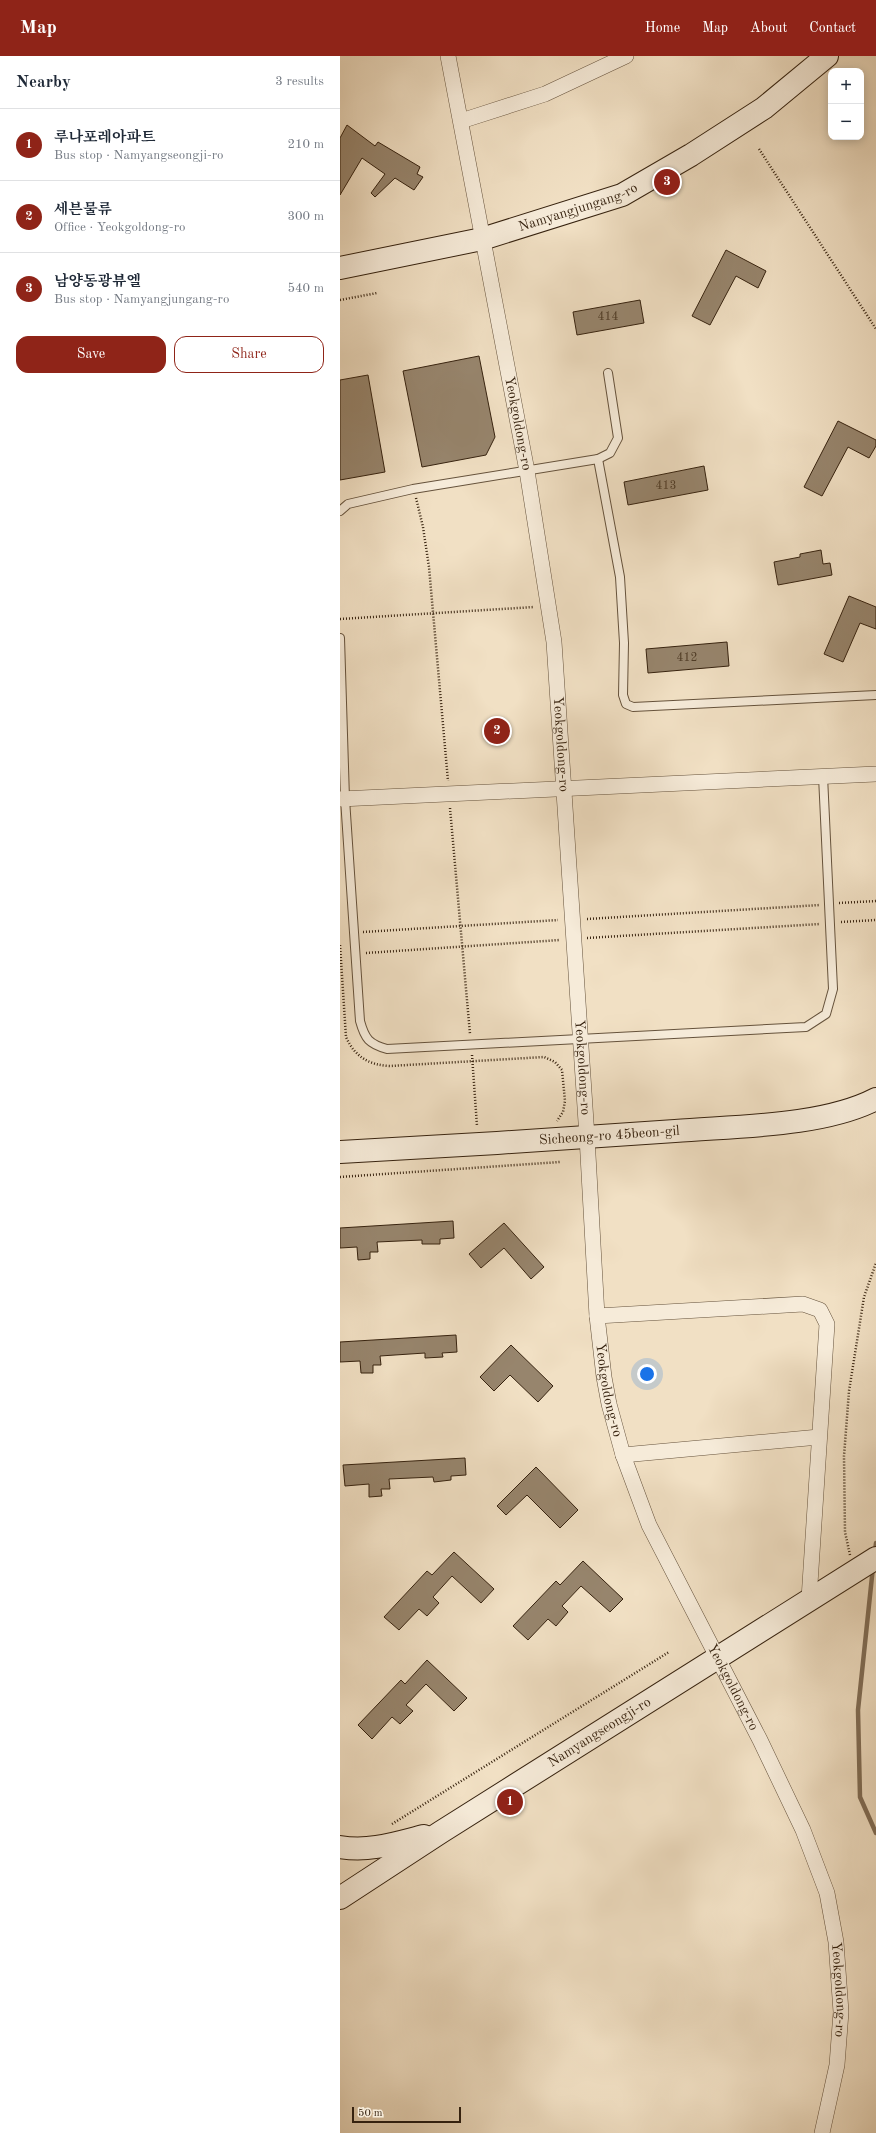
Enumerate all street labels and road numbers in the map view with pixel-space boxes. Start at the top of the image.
street label: Namyangjungang-ro [517,181,640,234]
street label: Yeokgoldong-ro [502,375,534,472]
street label: Yeokgoldong-ro [551,696,571,792]
street label: Yeokgoldong-ro [572,1019,593,1116]
street label: Sicheong-ro 45beon-gil [539,1124,681,1147]
street label: Yeokgoldong-ro [593,1342,625,1439]
street label: Yeokgoldong-ro [705,1642,761,1733]
street label: Namyangseongji-ro [546,1695,653,1770]
street label: Yeokgoldong-ro [829,1941,848,2038]

